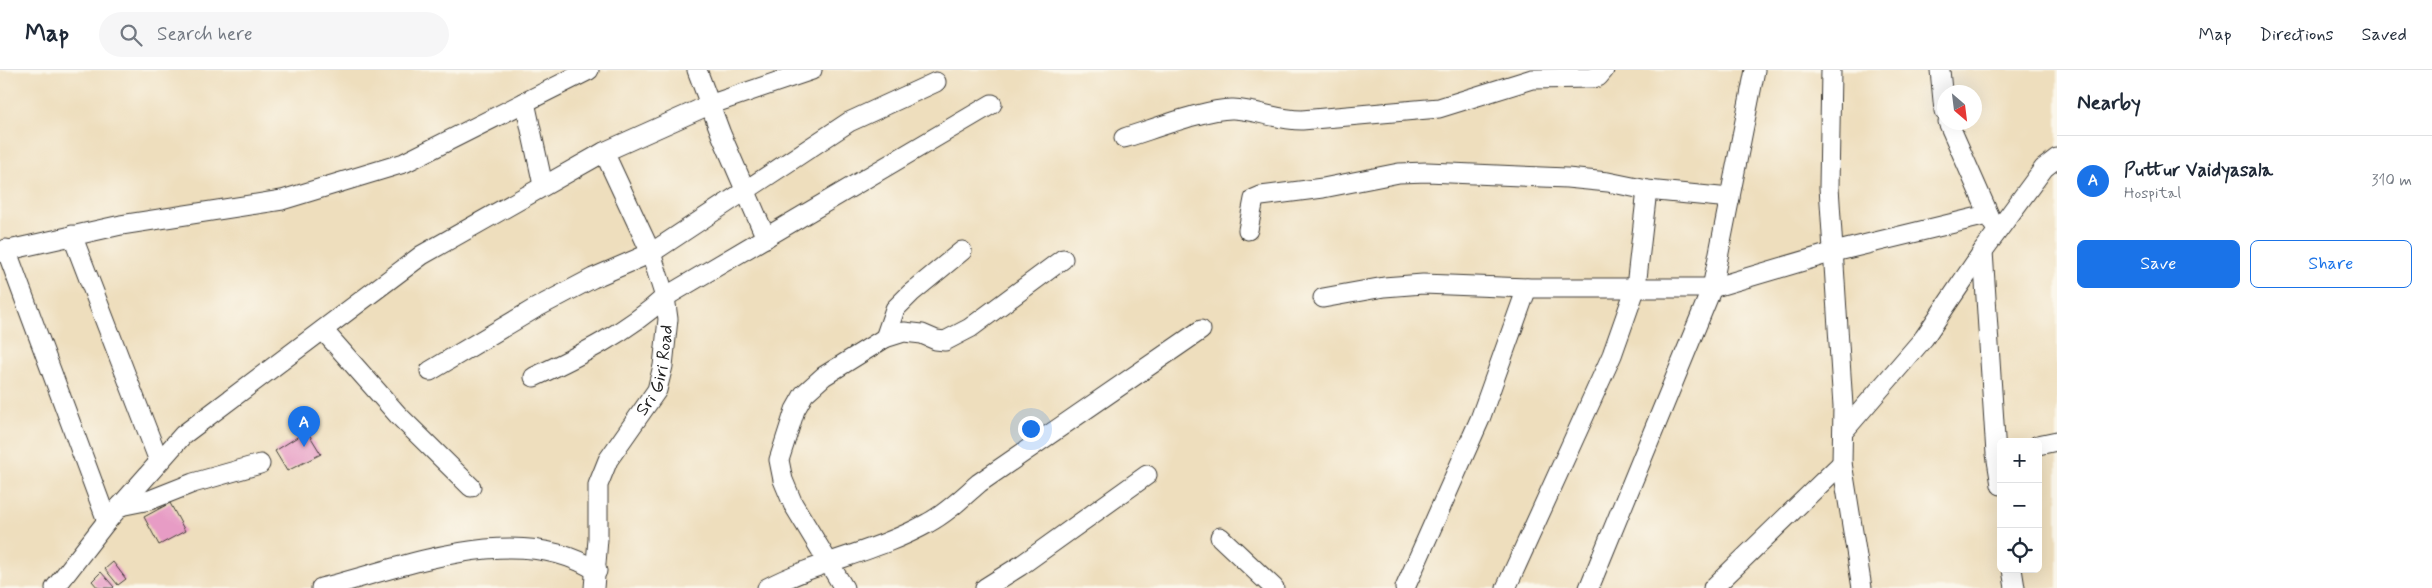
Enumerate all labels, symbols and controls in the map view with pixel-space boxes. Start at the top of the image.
search box [99,12,449,57]
text: Map [25,19,69,50]
icon: search [117,21,145,49]
text: Search here [157,22,253,47]
text: Map [2199,23,2232,47]
text: Directions [2260,23,2334,47]
text: Saved [2362,23,2407,47]
north arrow [1937,85,1982,130]
text: Nearby [2077,89,2141,117]
text: Puttur Vaidyasala [2124,158,2273,183]
text: A [2088,170,2098,191]
text: 310 m [2371,170,2412,191]
text: Hospital [2124,183,2181,204]
button: Save [2077,240,2240,288]
button: Share [2250,240,2412,288]
street label: Sri Giri Road [630,324,679,421]
pin: A [288,406,320,447]
your location [1018,416,1044,442]
map controls [1997,438,2042,573]
button: + [1997,438,2042,483]
button: − [1997,483,2042,528]
button: locate [1997,528,2042,573]

